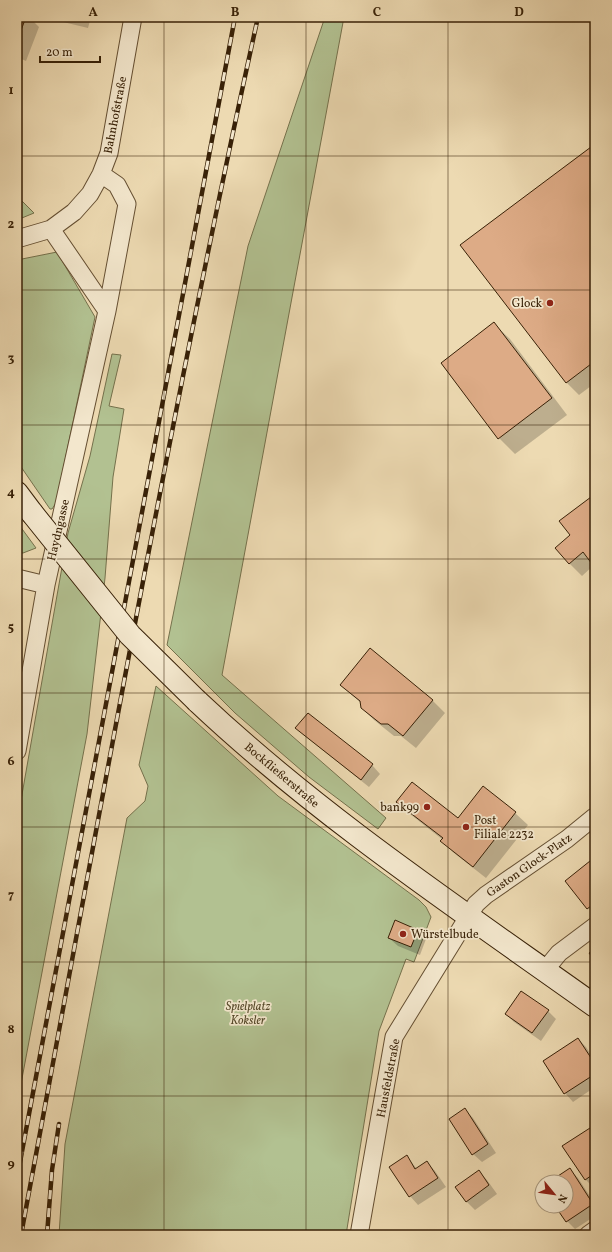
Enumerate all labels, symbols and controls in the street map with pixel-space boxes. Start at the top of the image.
text: A [88,4,98,22]
text: B [231,4,240,22]
text: C [373,4,381,22]
text: D [514,4,524,22]
scale bar [40,38,100,64]
text: 20 m [46,45,73,61]
street label: Bahnhofstraße [101,75,131,155]
text: 1 [8,82,14,100]
text: 2 [8,216,15,234]
place label: Glock [512,296,542,312]
marker: Glock [545,298,555,308]
text: 3 [8,350,15,368]
text: 4 [7,484,15,502]
street label: Haydngasse [44,497,74,563]
text: 5 [8,619,14,637]
street label: Bockfließerstraße [240,740,322,812]
text: 6 [7,753,15,771]
place label: bank99 [380,800,419,816]
marker: bank99 [422,802,432,812]
place label: Post Filiale 2232 [474,813,534,843]
marker: Post Filiale 2232 [461,822,471,832]
street label: Gaston Glock-Platz [484,830,576,901]
text: 7 [8,887,14,905]
place label: Würstelbude [411,927,479,943]
marker: Würstelbude [398,929,408,939]
park label: Spielplatz Koksler [226,999,270,1029]
text: 8 [7,1021,15,1039]
street label: Hausfeldstraße [373,1037,405,1119]
text: 9 [7,1155,15,1173]
north arrow [534,1174,574,1214]
text: N [553,1191,570,1205]

